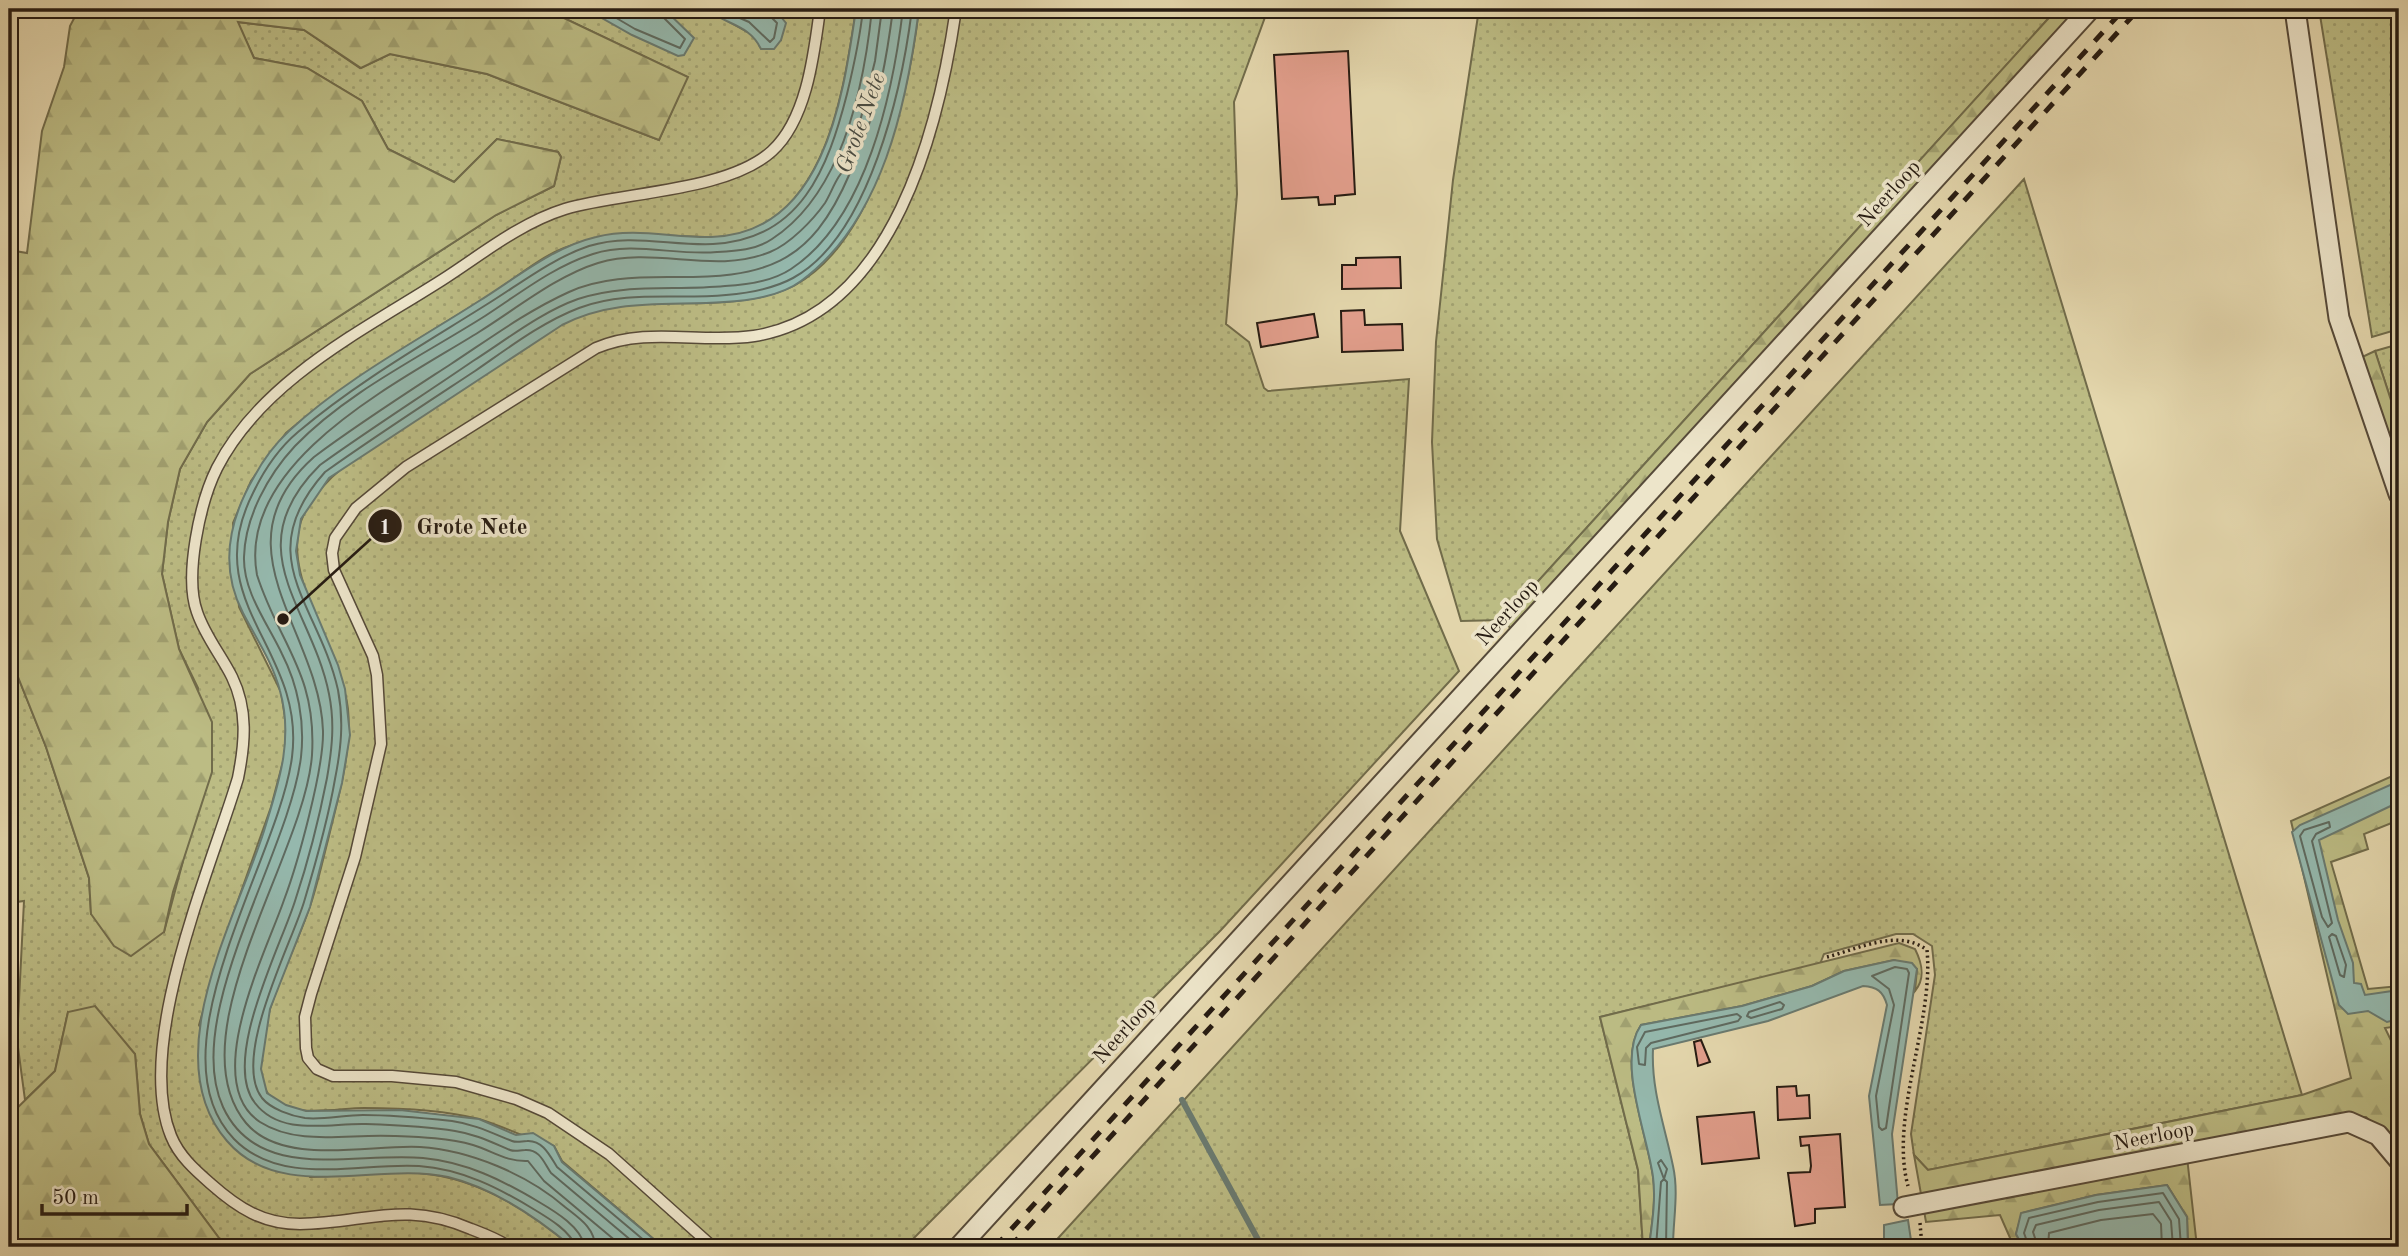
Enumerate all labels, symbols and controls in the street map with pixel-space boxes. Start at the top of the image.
water label: Grote Nete [832,70,890,176]
street label: Neerloop [1855,157,1925,231]
callout: Grote Nete [368,504,542,548]
text: Grote Nete [416,516,528,539]
text: 1 [379,518,391,539]
street label: Neerloop [1473,576,1543,650]
street label: Neerloop [1090,994,1160,1068]
street label: Neerloop [2112,1119,2196,1155]
scale bar [42,1172,187,1216]
text: 50 m [52,1188,99,1209]

